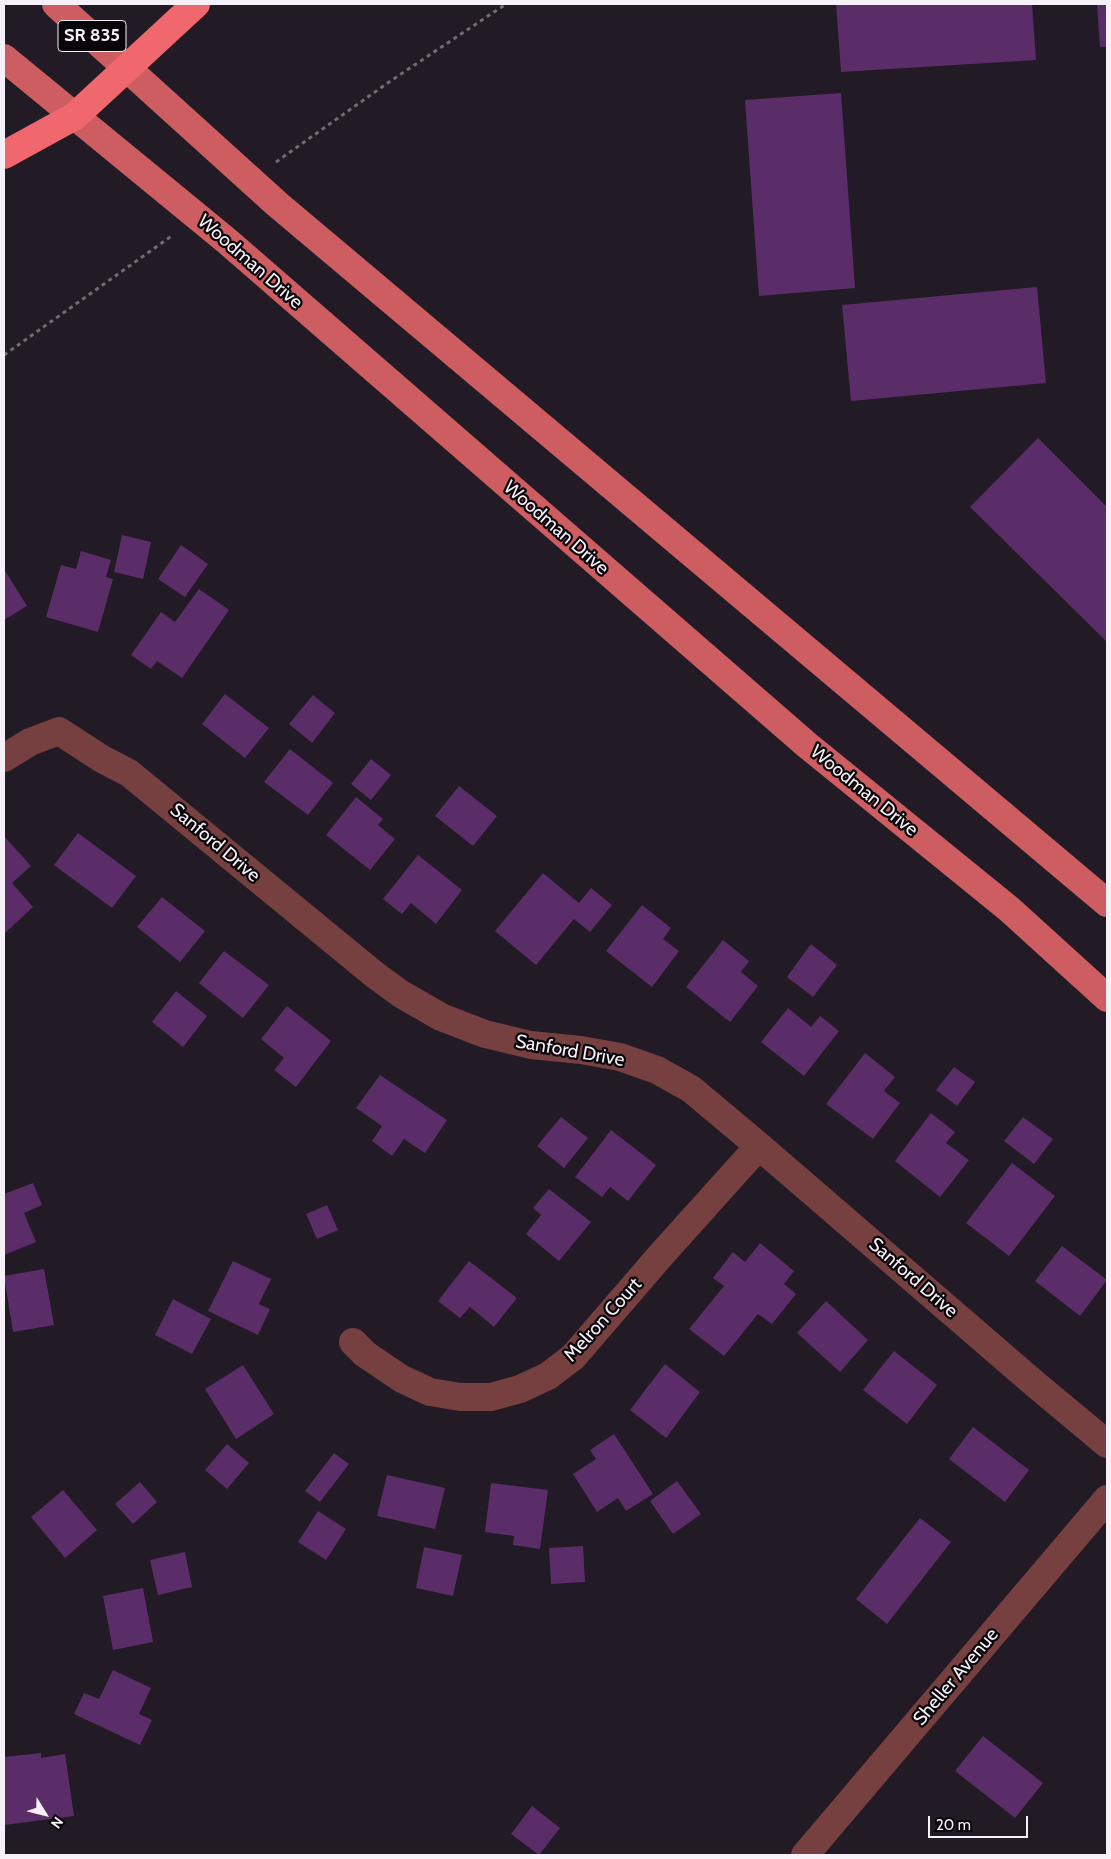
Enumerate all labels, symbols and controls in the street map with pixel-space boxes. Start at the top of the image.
road number: SR 835 [58,20,126,52]
street label: Woodman Drive [193,210,307,314]
street label: Woodman Drive [499,476,613,580]
street label: Woodman Drive [806,741,922,841]
street label: Sanford Drive [165,799,265,887]
street label: Sanford Drive [514,1030,626,1072]
street label: Sanford Drive [864,1233,962,1323]
street label: Melron Court [559,1273,647,1367]
street label: Sheller Avenue [909,1624,1003,1730]
north arrow [20,1789,70,1839]
scale bar [931,1806,1031,1838]
text: N [47,1814,67,1832]
text: 20 m [936,1816,971,1834]

